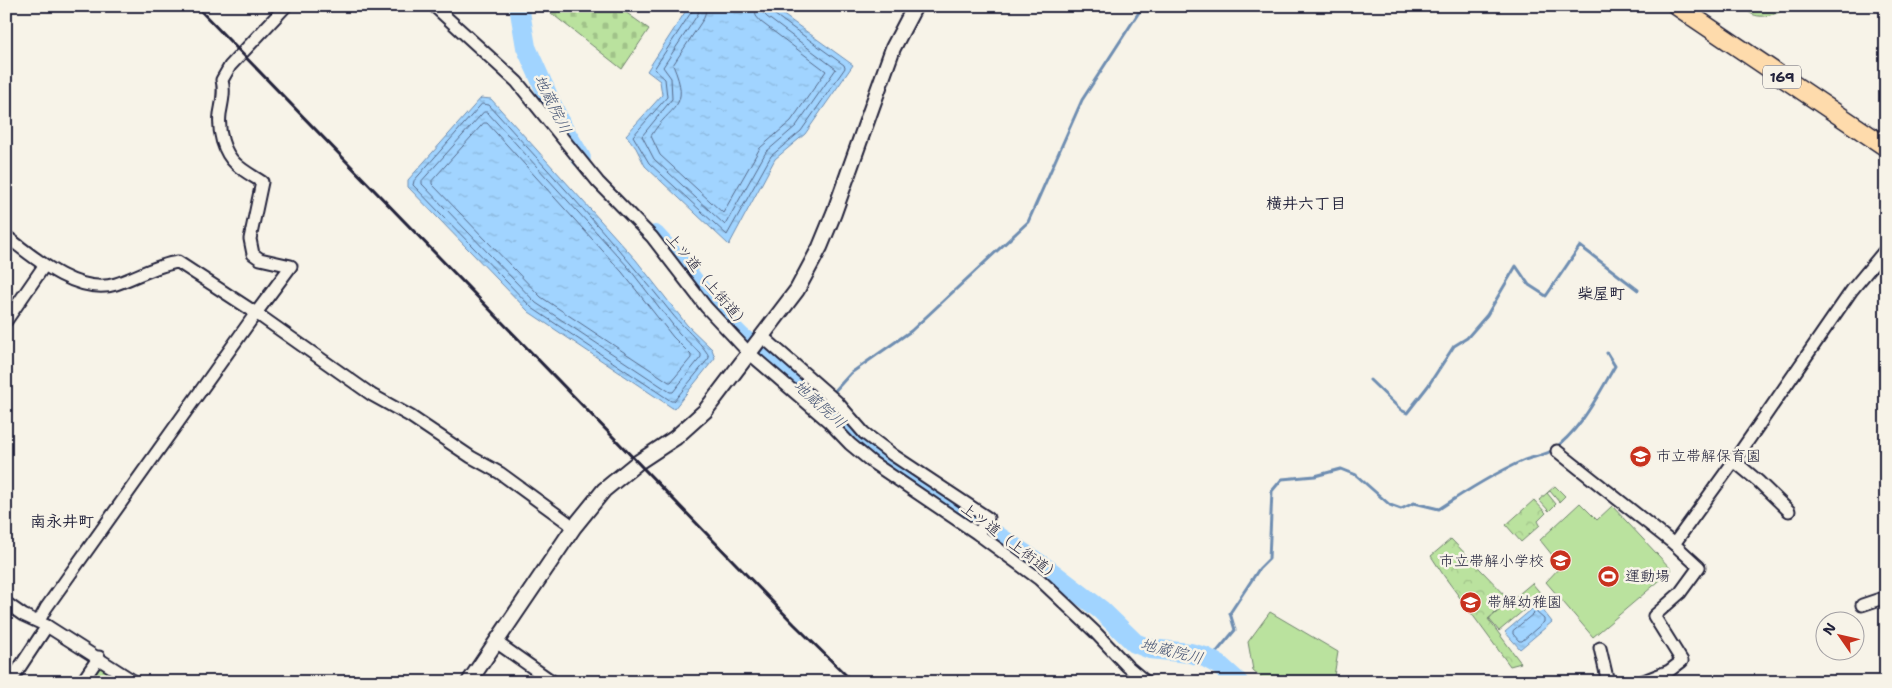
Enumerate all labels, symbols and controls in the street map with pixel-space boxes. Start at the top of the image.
road number: 169 [1763,66,1801,88]
water label: 地蔵院川 [530,71,576,137]
district label: 横井六丁目 [1266,193,1346,214]
street label: 上ツ道（上街道） [662,229,754,333]
district label: 柴屋町 [1577,283,1625,304]
water label: 地蔵院川 [789,375,851,433]
school or university icon: 市立帯解保育園 [1628,444,1652,468]
place label: 市立帯解保育園 [1656,446,1761,466]
street label: 上ツ道（上街道） [957,498,1065,586]
district label: 南永井町 [30,511,94,532]
school or university icon: 市立帯解小学校 [1548,549,1572,573]
place label: 市立帯解小学校 [1439,551,1544,571]
sports icon: 運動場 [1597,564,1621,588]
place label: 運動場 [1625,566,1670,586]
school or university icon: 帯解幼稚園 [1459,590,1483,614]
place label: 帯解幼稚園 [1487,592,1562,612]
north arrow [1814,610,1864,660]
text: N [1819,619,1840,638]
water label: 地蔵院川 [1138,633,1206,669]

